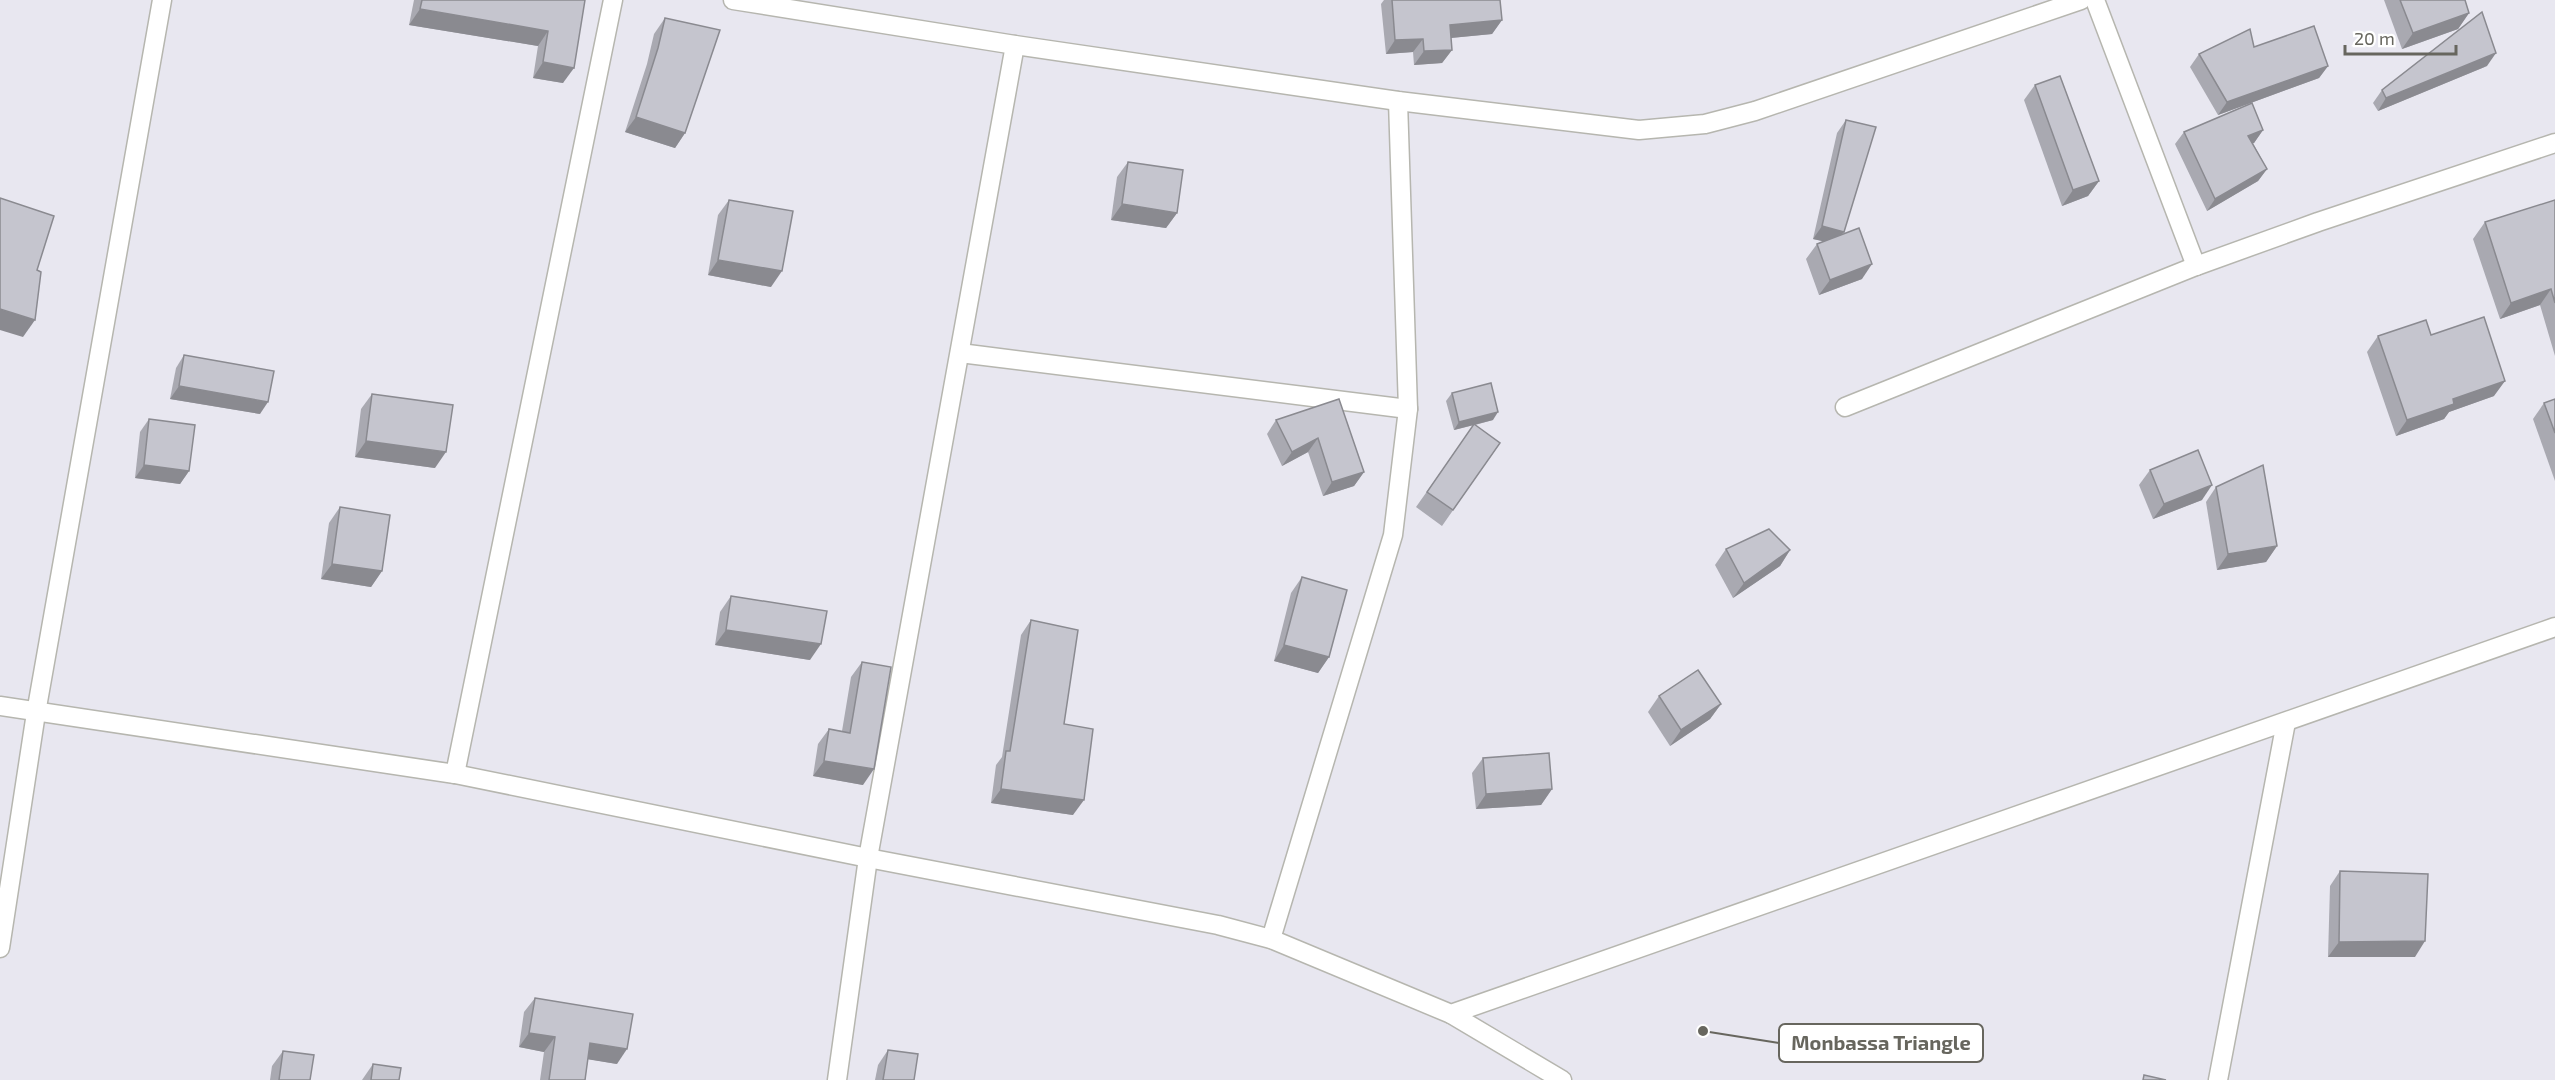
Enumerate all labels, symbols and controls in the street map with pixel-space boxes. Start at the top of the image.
scale bar [2345,18,2456,56]
text: 20 m [2354,27,2395,49]
callout: Monbassa Triangle [1779,1024,1983,1062]
text: Monbassa Triangle [1791,1030,1971,1054]

